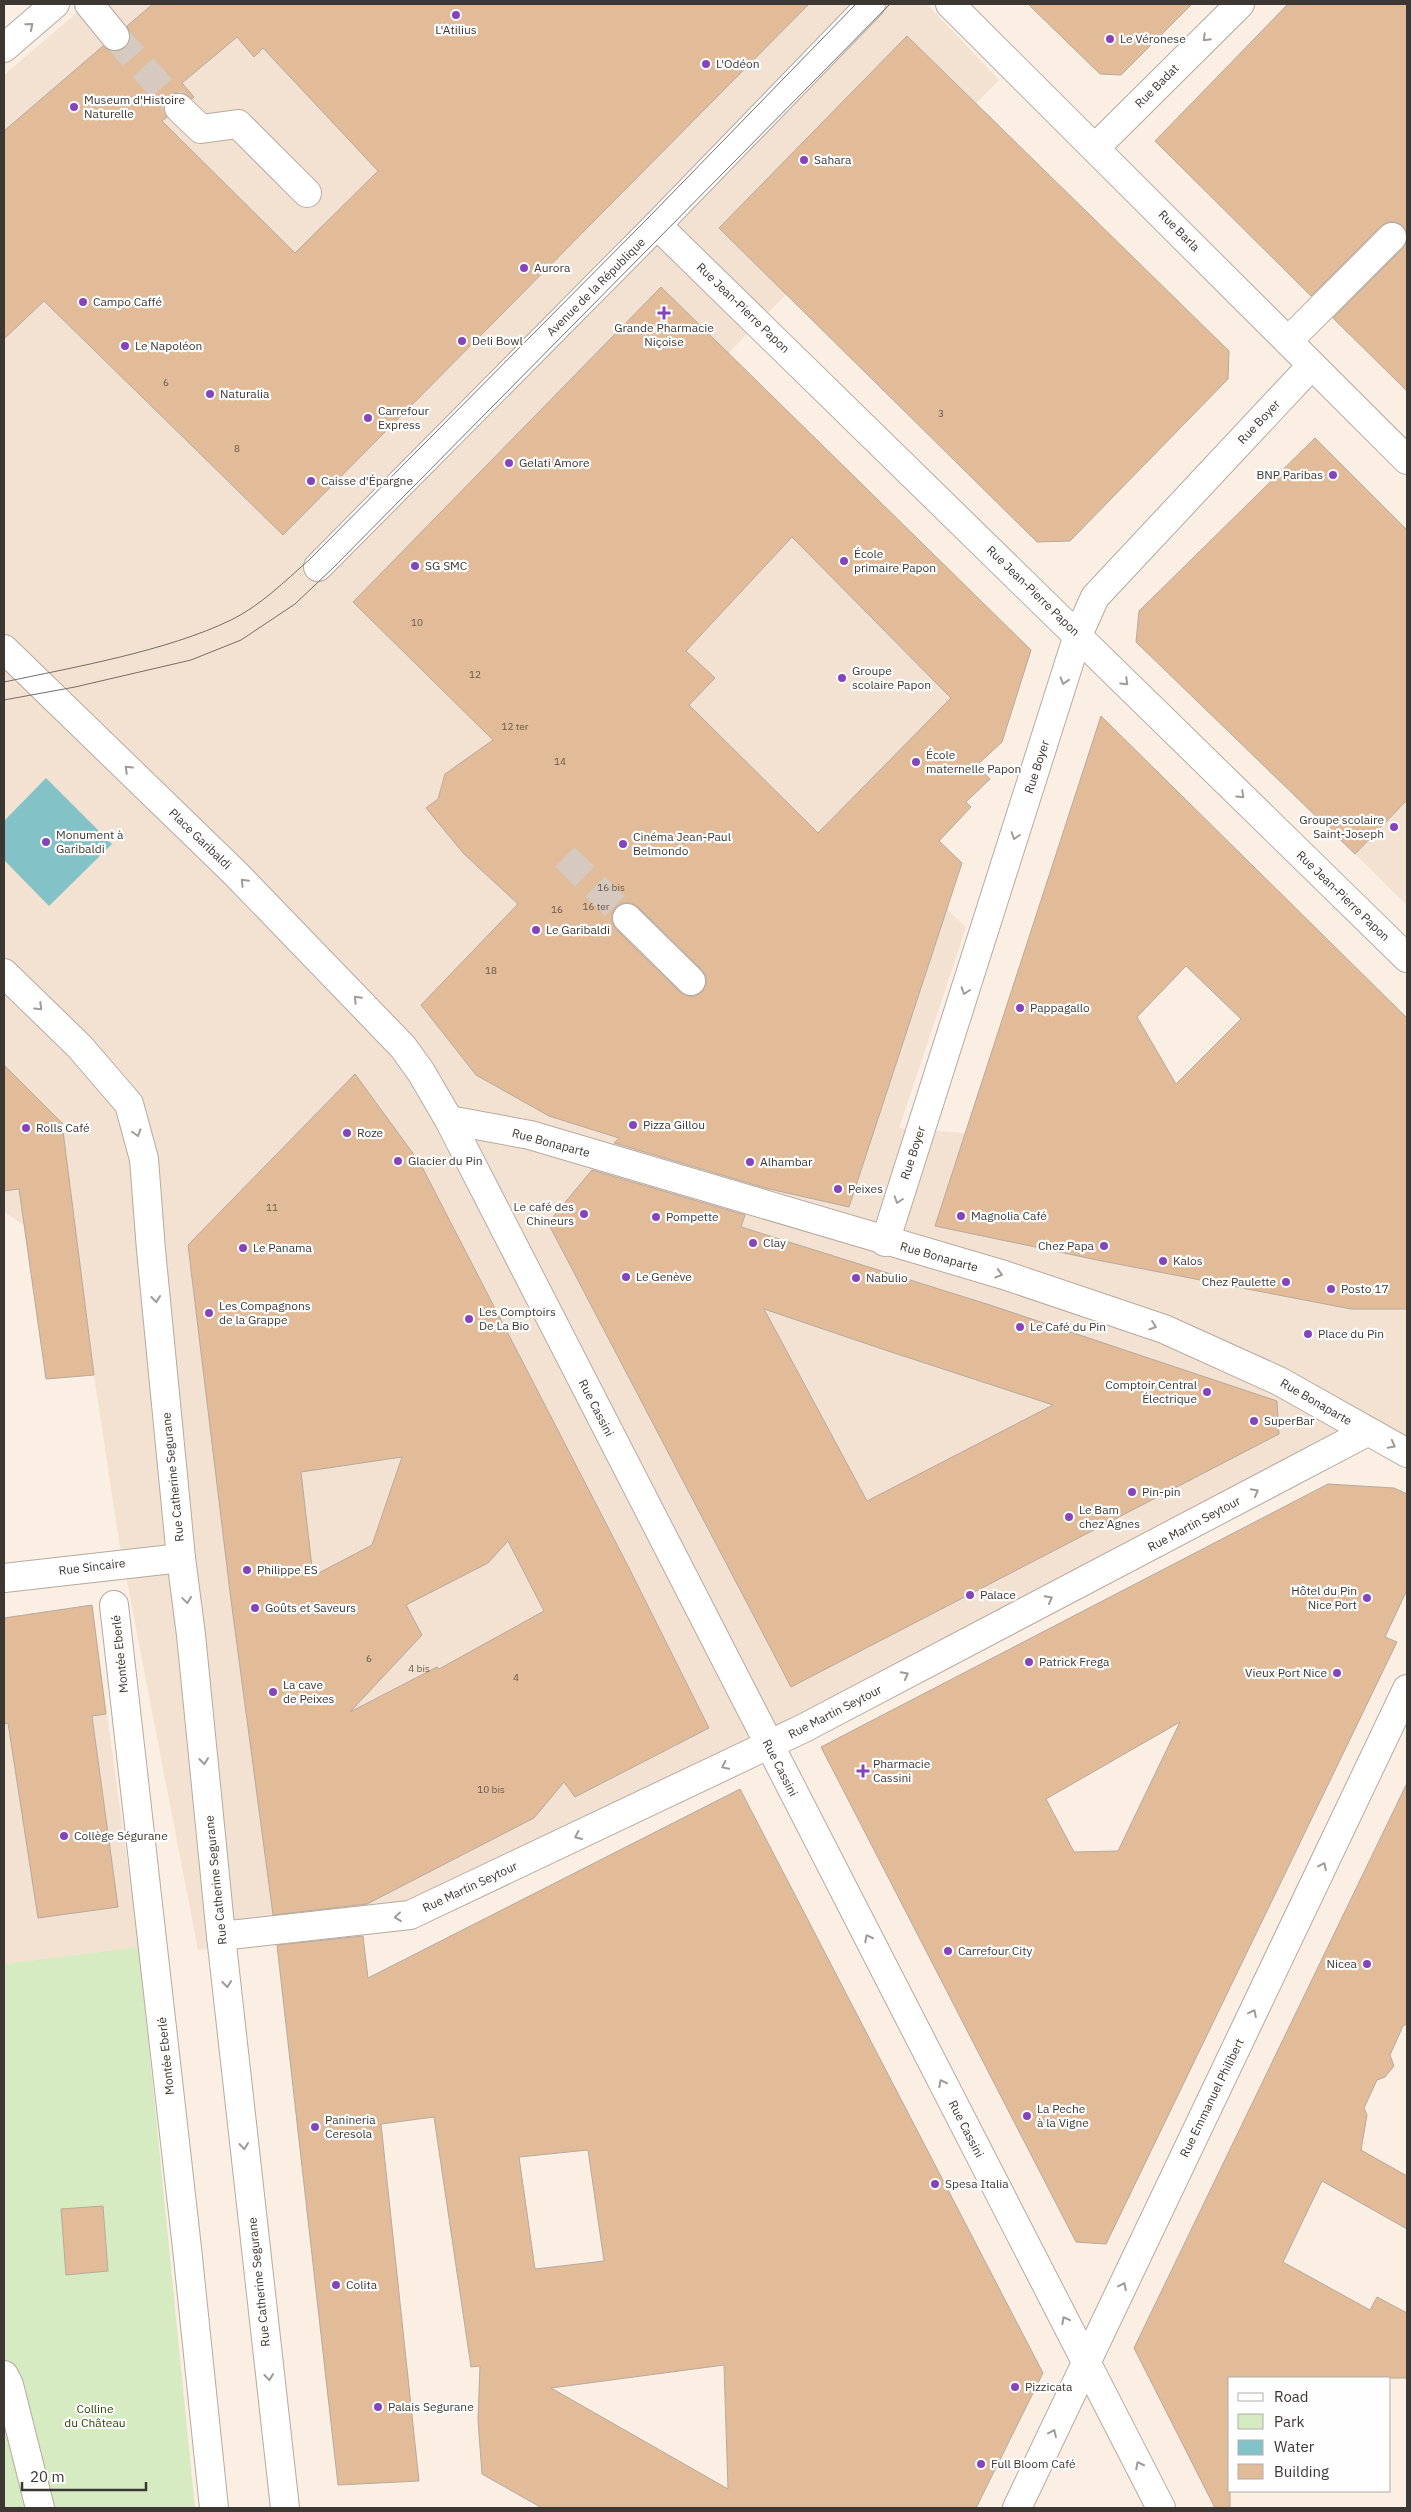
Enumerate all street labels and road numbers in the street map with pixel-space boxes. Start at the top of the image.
street label: Rue Badat [1132,61,1182,111]
street label: Rue Barla [1156,207,1204,255]
street label: Avenue de la République [543,234,648,339]
street label: Rue Jean-Pierre Papon [694,259,793,356]
street label: Rue Boyer [1234,396,1283,447]
street label: Rue Jean-Pierre Papon [984,542,1083,639]
street label: Rue Boyer [1021,738,1052,795]
street label: Place Garibaldi [166,805,235,872]
street label: Rue Jean-Pierre Papon [1294,847,1393,944]
street label: Rue Boyer [897,1124,928,1181]
street label: Rue Bonaparte [510,1125,592,1160]
street label: Rue Bonaparte [898,1238,980,1275]
street label: Rue Bonaparte [1278,1375,1355,1428]
street label: Rue Cassini [576,1377,617,1439]
street label: Rue Catherine Segurane [158,1411,187,1542]
street label: Rue Martin Seytour [1145,1492,1243,1554]
street label: Rue Sincaire [58,1555,127,1578]
street label: Montée Eberlé [108,1614,131,1694]
street label: Rue Martin Seytour [785,1681,885,1742]
street label: Rue Cassini [760,1737,801,1799]
street label: Rue Catherine Segurane [201,1814,230,1945]
street label: Rue Martin Seytour [420,1858,520,1915]
street label: Montée Eberlé [154,2016,177,2096]
street label: Rue Emmanuel Philibert [1176,2036,1247,2160]
street label: Rue Cassini [946,2098,987,2160]
street label: Rue Catherine Segurane [244,2216,273,2347]

